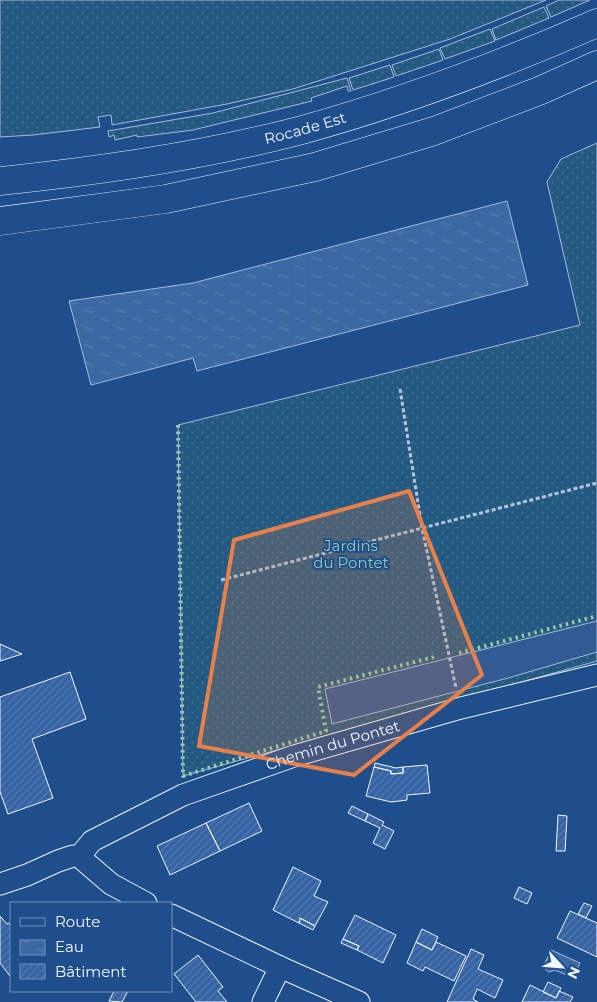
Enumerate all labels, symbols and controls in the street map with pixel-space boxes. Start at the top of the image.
street label: Rocade Est [262,108,348,148]
park label: Jardins du Pontet [313,536,389,572]
street label: Chemin du Pontet [263,716,402,774]
legend [10,902,172,992]
text: Route [55,912,100,931]
text: Eau [55,937,84,956]
north arrow [537,942,587,992]
text: Bâtiment [55,962,127,981]
text: N [563,964,584,982]

